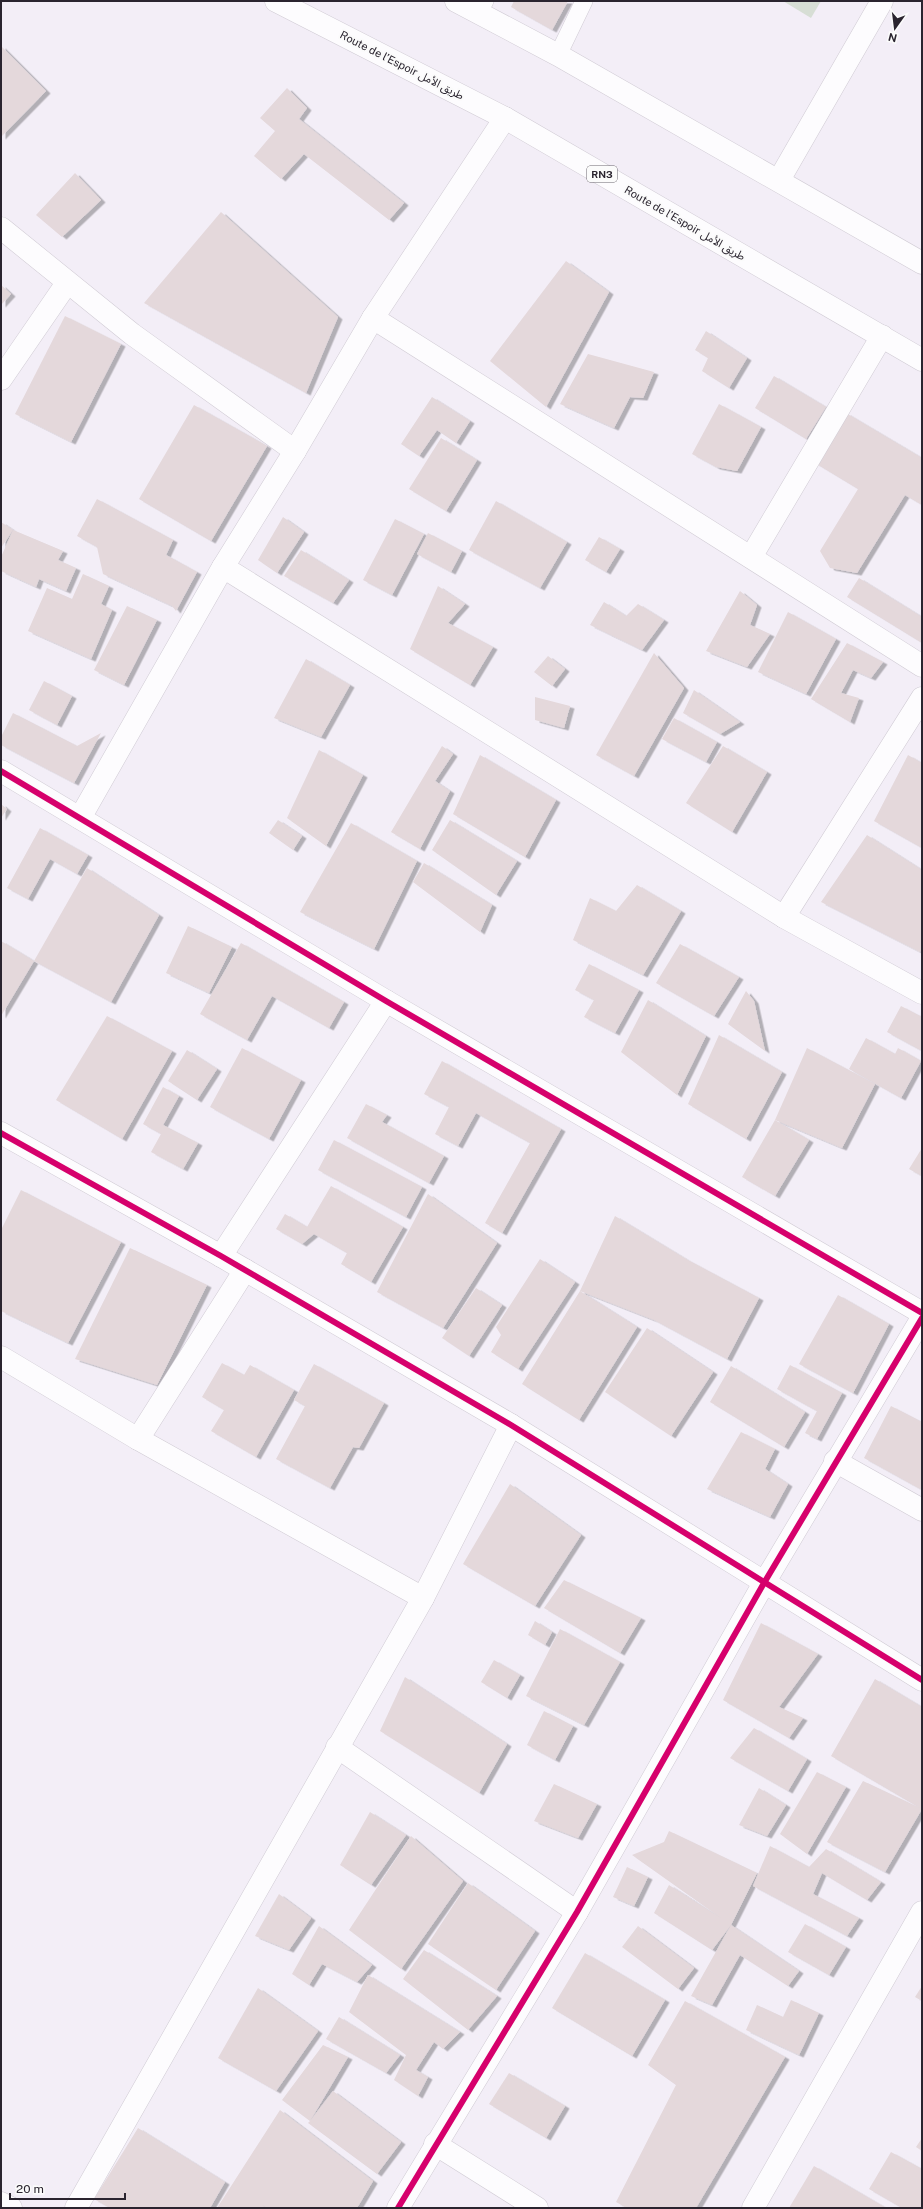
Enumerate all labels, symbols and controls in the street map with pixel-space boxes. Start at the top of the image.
north arrow [875,8,915,48]
street label: Route de l’Espoir طريق الأمل [338,28,466,103]
text: N [887,31,898,45]
road number: RN3 [587,166,617,182]
street label: Route de l’Espoir طريق الأمل [622,183,748,263]
scale bar [10,2175,125,2201]
text: 20 m [16,2182,44,2196]

